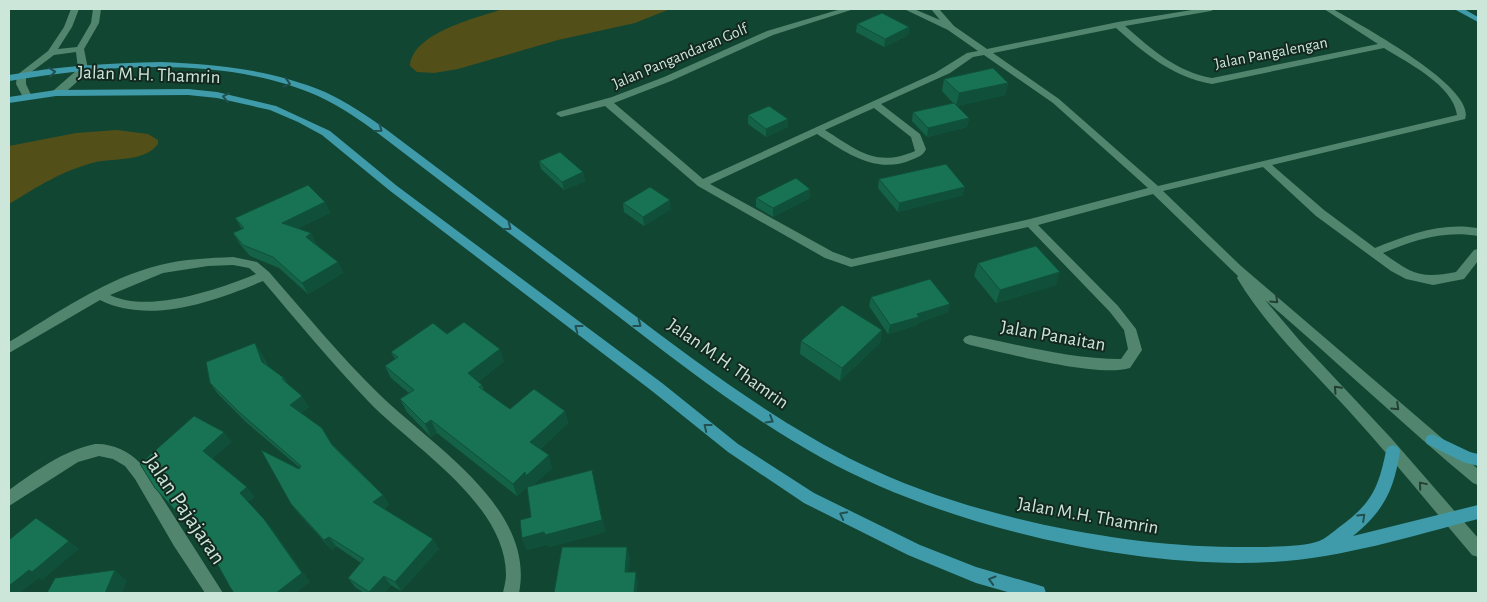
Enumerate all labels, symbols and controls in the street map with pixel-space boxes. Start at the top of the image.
street label: Jalan Pangandaran Golf [610,20,751,92]
street label: Jalan Pangalengan [1213,34,1329,72]
street label: Jalan M.H. Thamrin [77,63,221,87]
one-way arrow [49,67,57,78]
one-way arrow [283,77,292,88]
one-way arrow [222,92,230,102]
one-way arrow [373,123,382,132]
one-way arrow [502,221,512,230]
one-way arrow [1269,294,1278,303]
street label: Jalan M.H. Thamrin [664,315,792,413]
street label: Jalan Panaitan [999,317,1107,355]
one-way arrow [632,319,641,327]
one-way arrow [575,325,584,333]
one-way arrow [1334,386,1343,395]
one-way arrow [1391,401,1400,410]
one-way arrow [765,413,774,423]
one-way arrow [704,425,713,433]
street label: Jalan Pajajaran [140,450,230,568]
one-way arrow [1419,482,1428,491]
street label: Jalan M.H. Thamrin [1016,494,1160,538]
one-way arrow [839,511,848,521]
one-way arrow [1357,514,1366,523]
one-way arrow [988,575,996,585]

